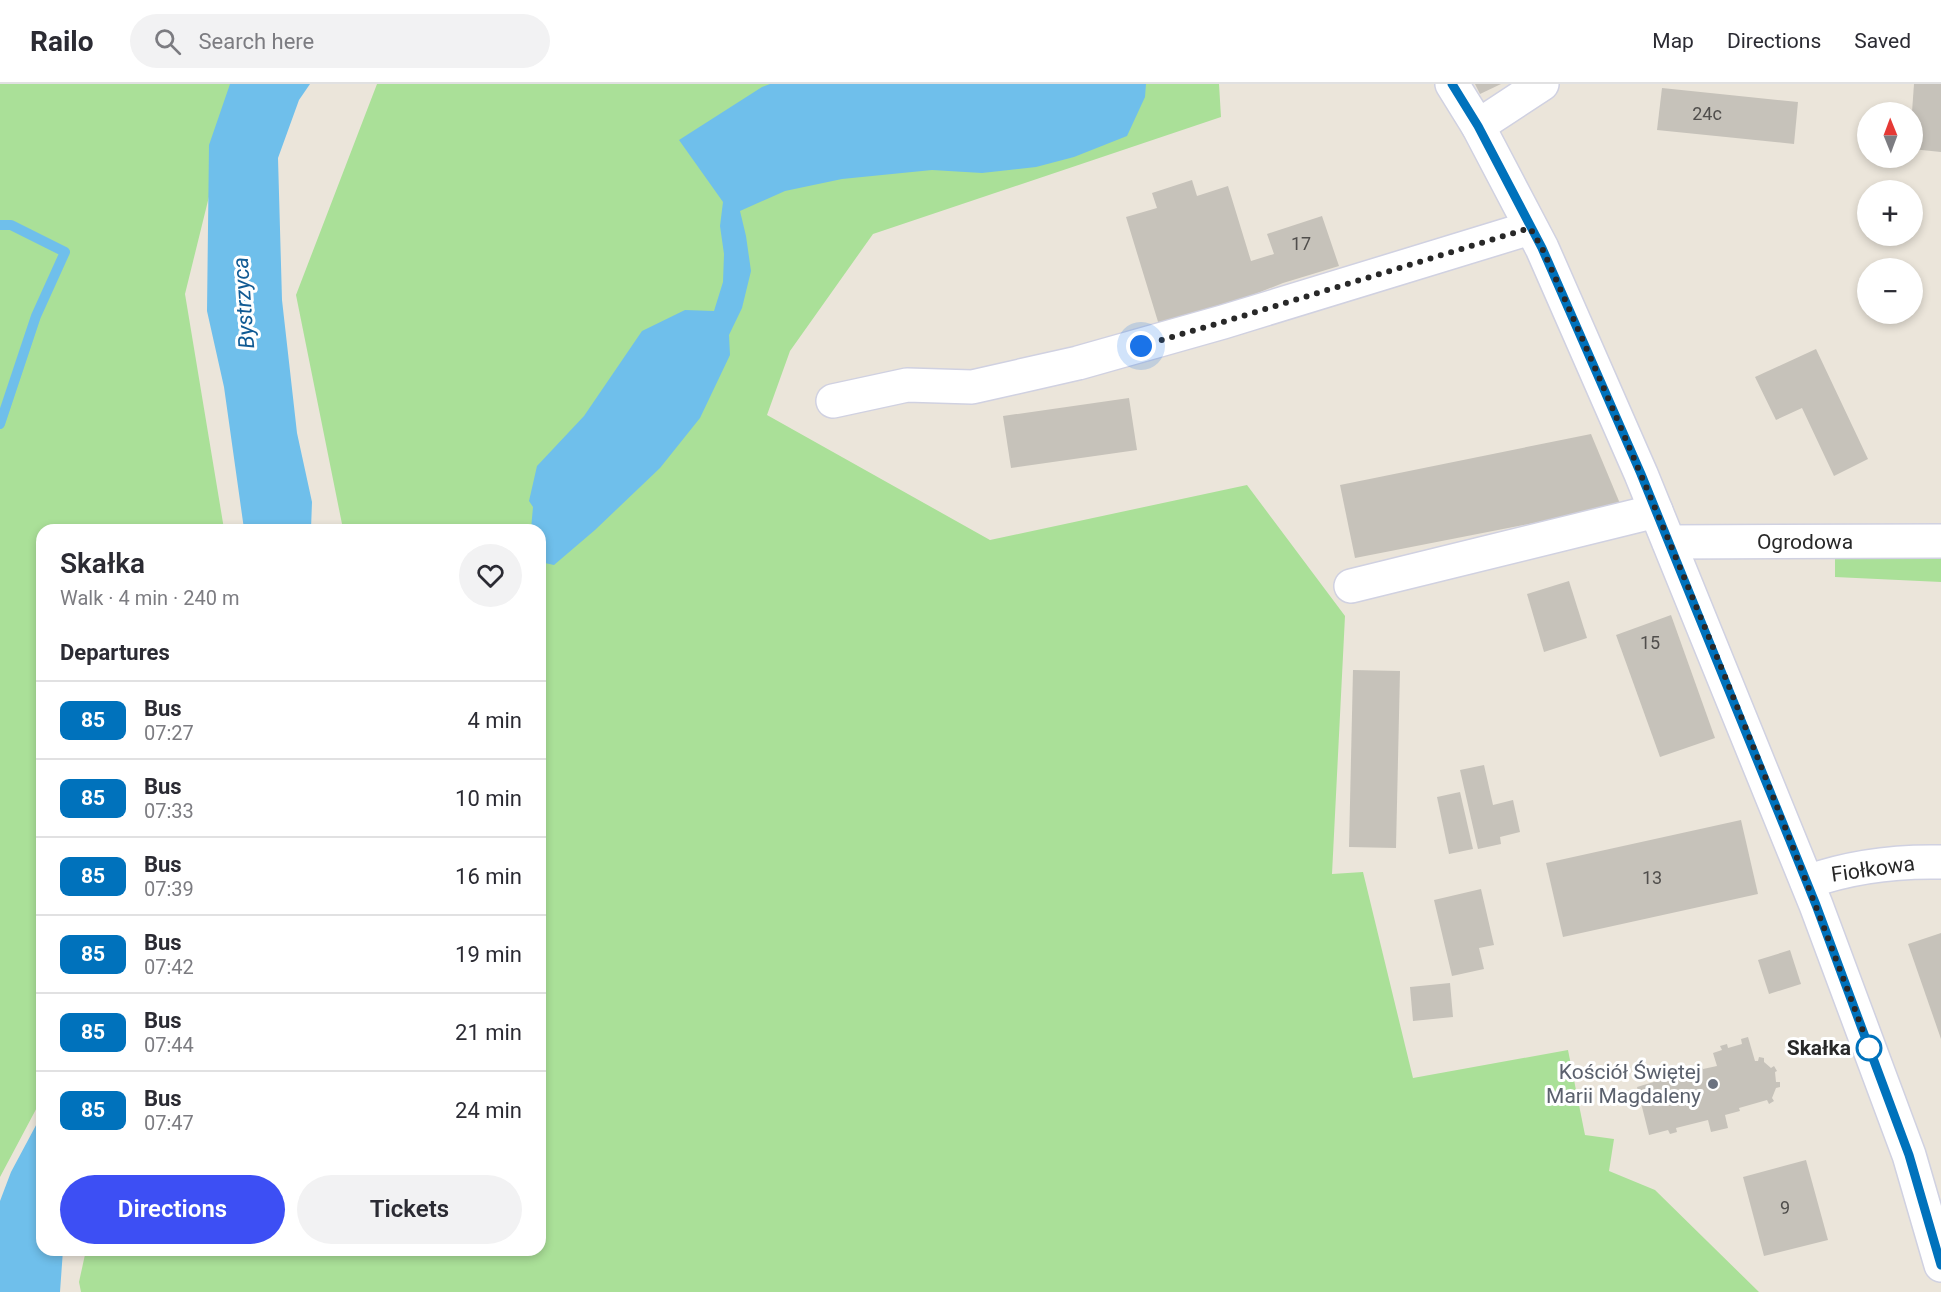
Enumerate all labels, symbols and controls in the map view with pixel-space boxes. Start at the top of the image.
search box [130,14,550,68]
text: Railo [30,25,94,58]
icon: search [151,25,184,58]
text: Search here [199,29,314,54]
text: Map [1652,29,1694,53]
text: Directions [1727,29,1821,53]
text: Saved [1854,29,1911,53]
north arrow [1857,102,1923,168]
map controls [1857,102,1923,324]
house number: 24c [1692,103,1722,124]
button: + [1857,180,1923,246]
house number: 17 [1291,233,1311,254]
water label: Bystrzyca [228,256,259,350]
button: − [1857,258,1923,324]
your location [1126,331,1156,361]
street label: Ogrodowa [1757,530,1853,554]
button: heart [459,544,522,607]
text: Skałka [60,547,145,580]
text: Walk · 4 min · 240 m [60,586,239,610]
house number: 15 [1640,632,1660,653]
text: Departures [60,640,170,665]
text: Bus [144,696,182,721]
text: 85 [81,708,105,732]
text: 4 min [467,708,522,733]
text: 07:27 [144,721,194,745]
text: Bus [144,774,182,799]
text: 85 [81,786,105,810]
text: 10 min [455,786,522,811]
text: 07:33 [144,799,194,823]
street label: Fiołkowa [1830,851,1916,887]
text: Bus [144,852,182,877]
text: 85 [81,864,105,888]
text: 16 min [455,864,522,889]
house number: 13 [1642,867,1662,888]
text: 07:39 [144,877,194,901]
text: Bus [144,930,182,955]
text: 85 [81,942,105,966]
text: 19 min [455,942,522,967]
text: 07:42 [144,955,194,979]
text: Bus [144,1008,182,1033]
text: 85 [81,1020,105,1044]
text: 21 min [455,1020,522,1045]
text: 07:44 [144,1033,194,1057]
marker: Skałka [1856,1035,1882,1061]
place label: Skałka [1787,1036,1851,1060]
place label: Kościół Świętej Marii Magdaleny [1546,1060,1701,1108]
marker: Kościół Świętej Marii Magdaleny [1706,1077,1720,1091]
text: Bus [144,1086,182,1111]
text: 85 [81,1098,105,1122]
text: 24 min [455,1098,522,1123]
text: 07:47 [144,1111,194,1135]
button: Directions [60,1175,285,1244]
button: Tickets [297,1175,522,1244]
house number: 9 [1780,1197,1790,1218]

